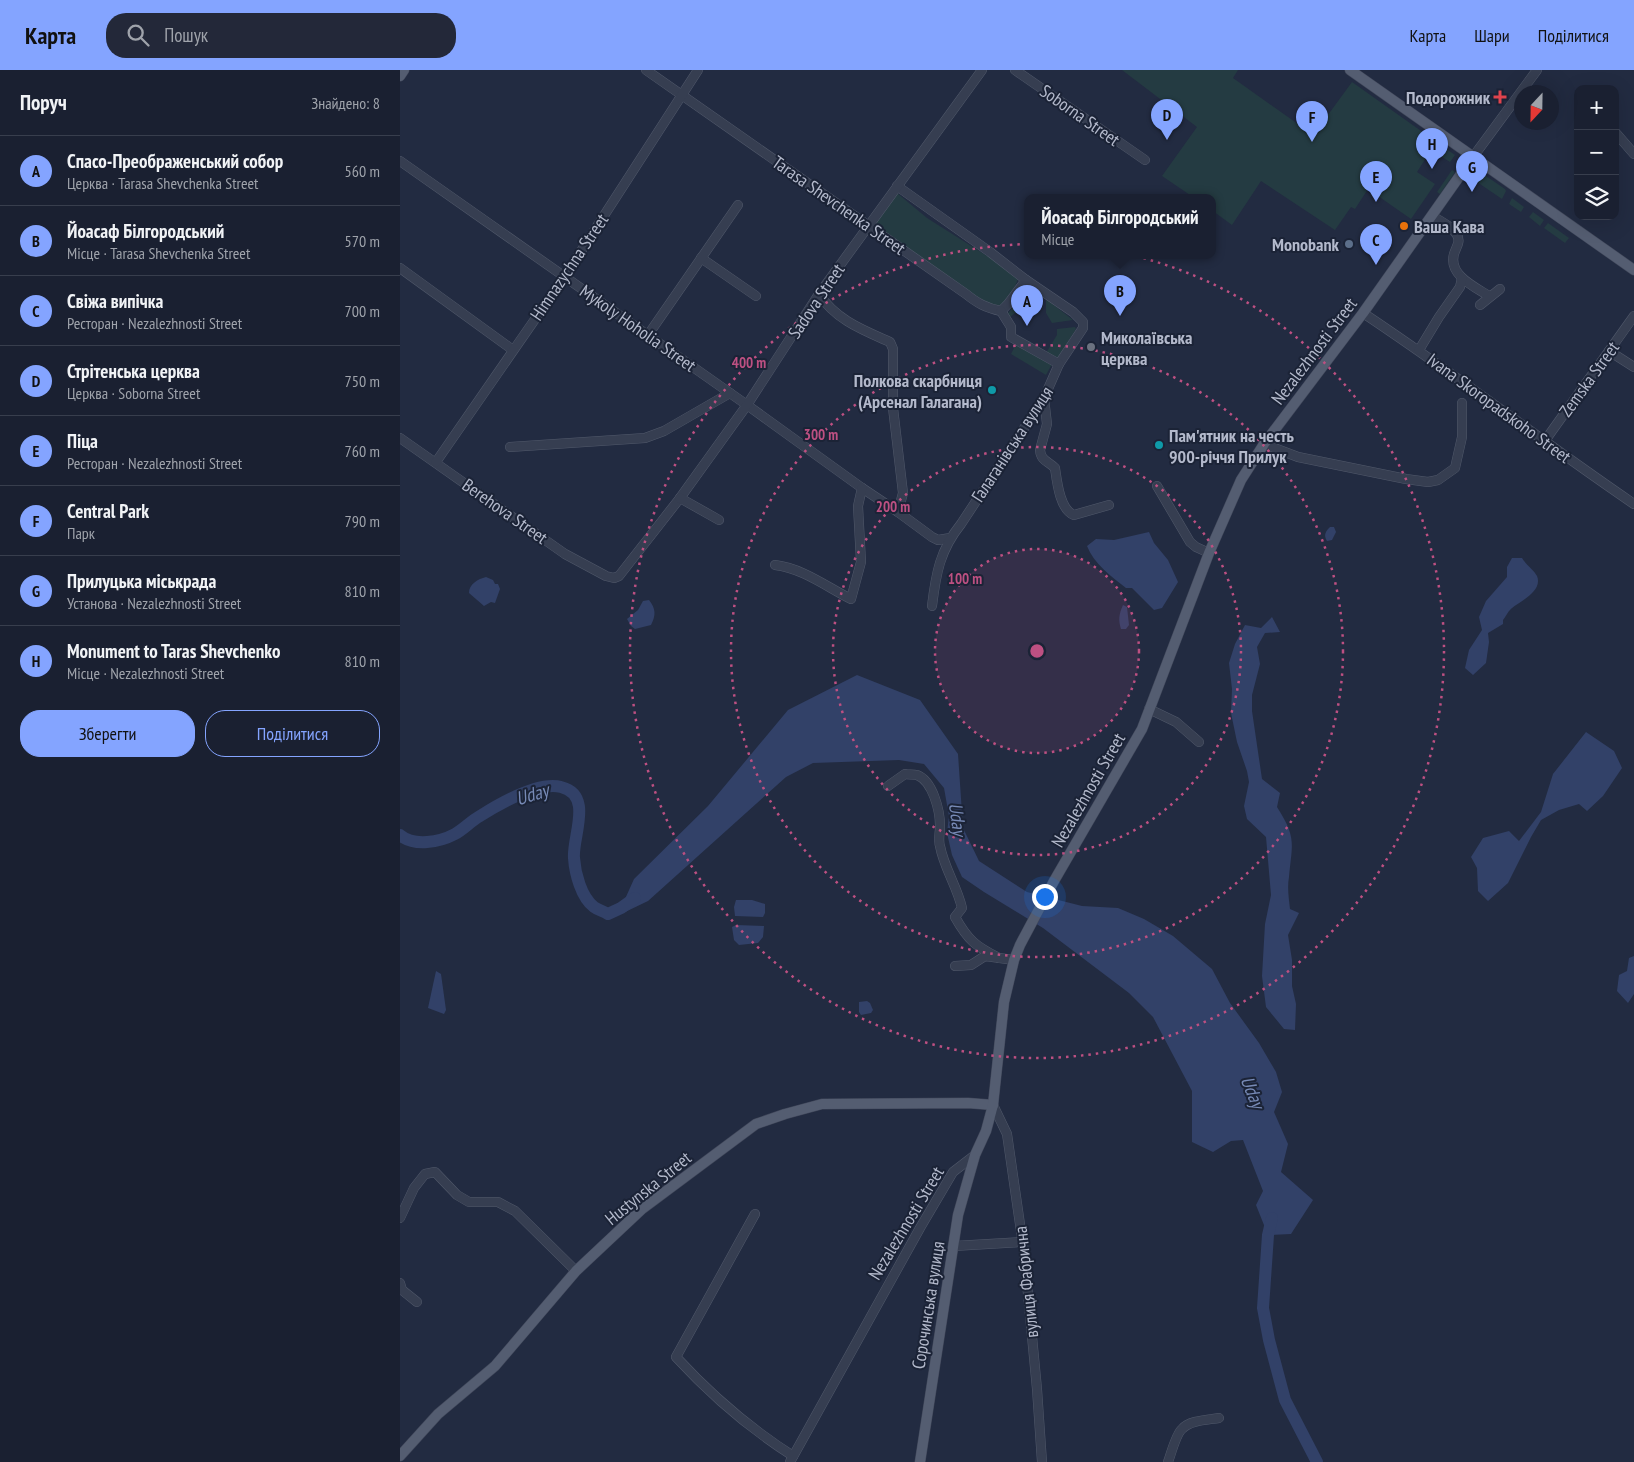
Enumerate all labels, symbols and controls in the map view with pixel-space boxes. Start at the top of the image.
search box [106,13,456,58]
text: Карта [25,20,76,51]
icon: search [124,21,152,49]
text: Пошук [164,23,208,47]
text: Карта [1410,24,1446,47]
text: Шари [1474,24,1510,47]
text: Поділитися [1538,24,1609,47]
street label: Soborna Street [1036,79,1124,151]
north arrow [1514,85,1559,130]
map controls [1574,85,1619,220]
button: + [1574,85,1619,130]
place label: Подорожник [1406,86,1491,109]
text: Поруч [20,89,67,116]
marker: Подорожник [1494,91,1506,103]
text: Знайдено: 8 [311,93,380,113]
pin: D [1151,99,1183,140]
pin: F [1296,101,1328,142]
pin: H [1416,128,1448,169]
button: − [1574,130,1619,175]
text: Спасо-Преображенський собор [67,149,283,173]
street label: Tarasa Shevchenka Street [768,150,910,260]
pin: G [1456,151,1488,192]
text: A [32,161,40,181]
text: 560 m [345,161,380,181]
pin: E [1360,161,1392,202]
text: Церква · Tarasa Shevchenka Street [67,173,258,193]
button: layers [1574,175,1619,220]
popup [1024,194,1216,259]
text: Йоасаф Білгородський [1041,205,1199,229]
street label: Himnazychna Street [525,209,613,325]
place label: Ваша Кава [1414,215,1484,238]
text: Йоасаф Білгородський [67,219,224,243]
marker: Ваша Кава [1398,220,1410,232]
pin: C [1360,224,1392,265]
text: Місце [1041,229,1074,249]
text: B [32,231,40,251]
text: 570 m [345,231,380,251]
place label: Monobank [1272,233,1340,256]
marker: Monobank [1343,238,1355,250]
text: Місце · Tarasa Shevchenka Street [67,243,250,263]
street label: Sadova Street [783,259,849,343]
pin: B [1104,275,1136,316]
street label: Mykoly Hoholia Street [575,279,701,377]
pin: A [1011,285,1043,326]
text: Свіжа випічка [67,289,163,313]
street label: Nezalezhnosti Street [1266,293,1362,409]
text: C [32,301,40,321]
text: 700 m [345,301,380,321]
text: Ресторан · Nezalezhnosti Street [67,313,242,333]
place label: Миколаївська церква [1101,326,1192,370]
street label: Zemska Street [1554,337,1624,421]
marker: Миколаївська церква [1085,341,1097,353]
street label: Ivana Skoropadskoho Street [1422,348,1576,468]
text: 400 m [732,353,766,372]
text: Стрітенська церква [67,359,200,383]
place label: Полкова скарбниця (Арсенал Галагана) [854,369,982,413]
text: D [32,371,40,391]
text: 750 m [345,371,380,391]
street label: Галаганівська вулиця [966,382,1058,506]
text: Церква · Soborna Street [67,383,200,403]
marker: Полкова скарбниця (Арсенал Галагана) [986,384,998,396]
place label: Пам'ятник на честь 900-річчя Прилук [1169,424,1295,468]
text: 300 m [804,425,838,444]
text: Піца [67,429,98,453]
marker: Пам'ятник на честь 900-річчя Прилук [1153,439,1165,451]
text: E [33,441,39,461]
text: 760 m [345,441,380,461]
text: Ресторан · Nezalezhnosti Street [67,453,242,473]
street label: Berehova Street [458,473,552,549]
text: 200 m [876,497,910,516]
text: Central Park [67,499,149,523]
text: F [33,511,39,531]
text: 790 m [345,511,380,531]
text: Парк [67,523,95,543]
text: Прилуцька міськрада [67,569,216,593]
text: 100 m [948,569,982,588]
text: G [32,581,40,601]
text: 810 m [345,581,380,601]
text: Установа · Nezalezhnosti Street [67,593,241,613]
text: Monument to Taras Shevchenko [67,639,280,663]
centre of rings [1028,642,1046,660]
text: H [32,651,40,671]
text: 810 m [345,651,380,671]
text: Місце · Nezalezhnosti Street [67,663,224,683]
button: Зберегти [20,710,195,757]
button: Поділитися [205,710,380,757]
street label: Nezalezhnosti Street [1046,729,1130,851]
water label: Uday [513,777,554,810]
water label: Uday [944,801,973,840]
your location [1032,884,1058,910]
water label: Uday [1236,1072,1271,1114]
street label: Hustynska Street [600,1146,696,1230]
street label: Nezalezhnosti Street [863,1162,949,1284]
street label: вулиця Фабрична [1009,1225,1043,1339]
street label: Сорочинська вулиця [907,1239,949,1371]

